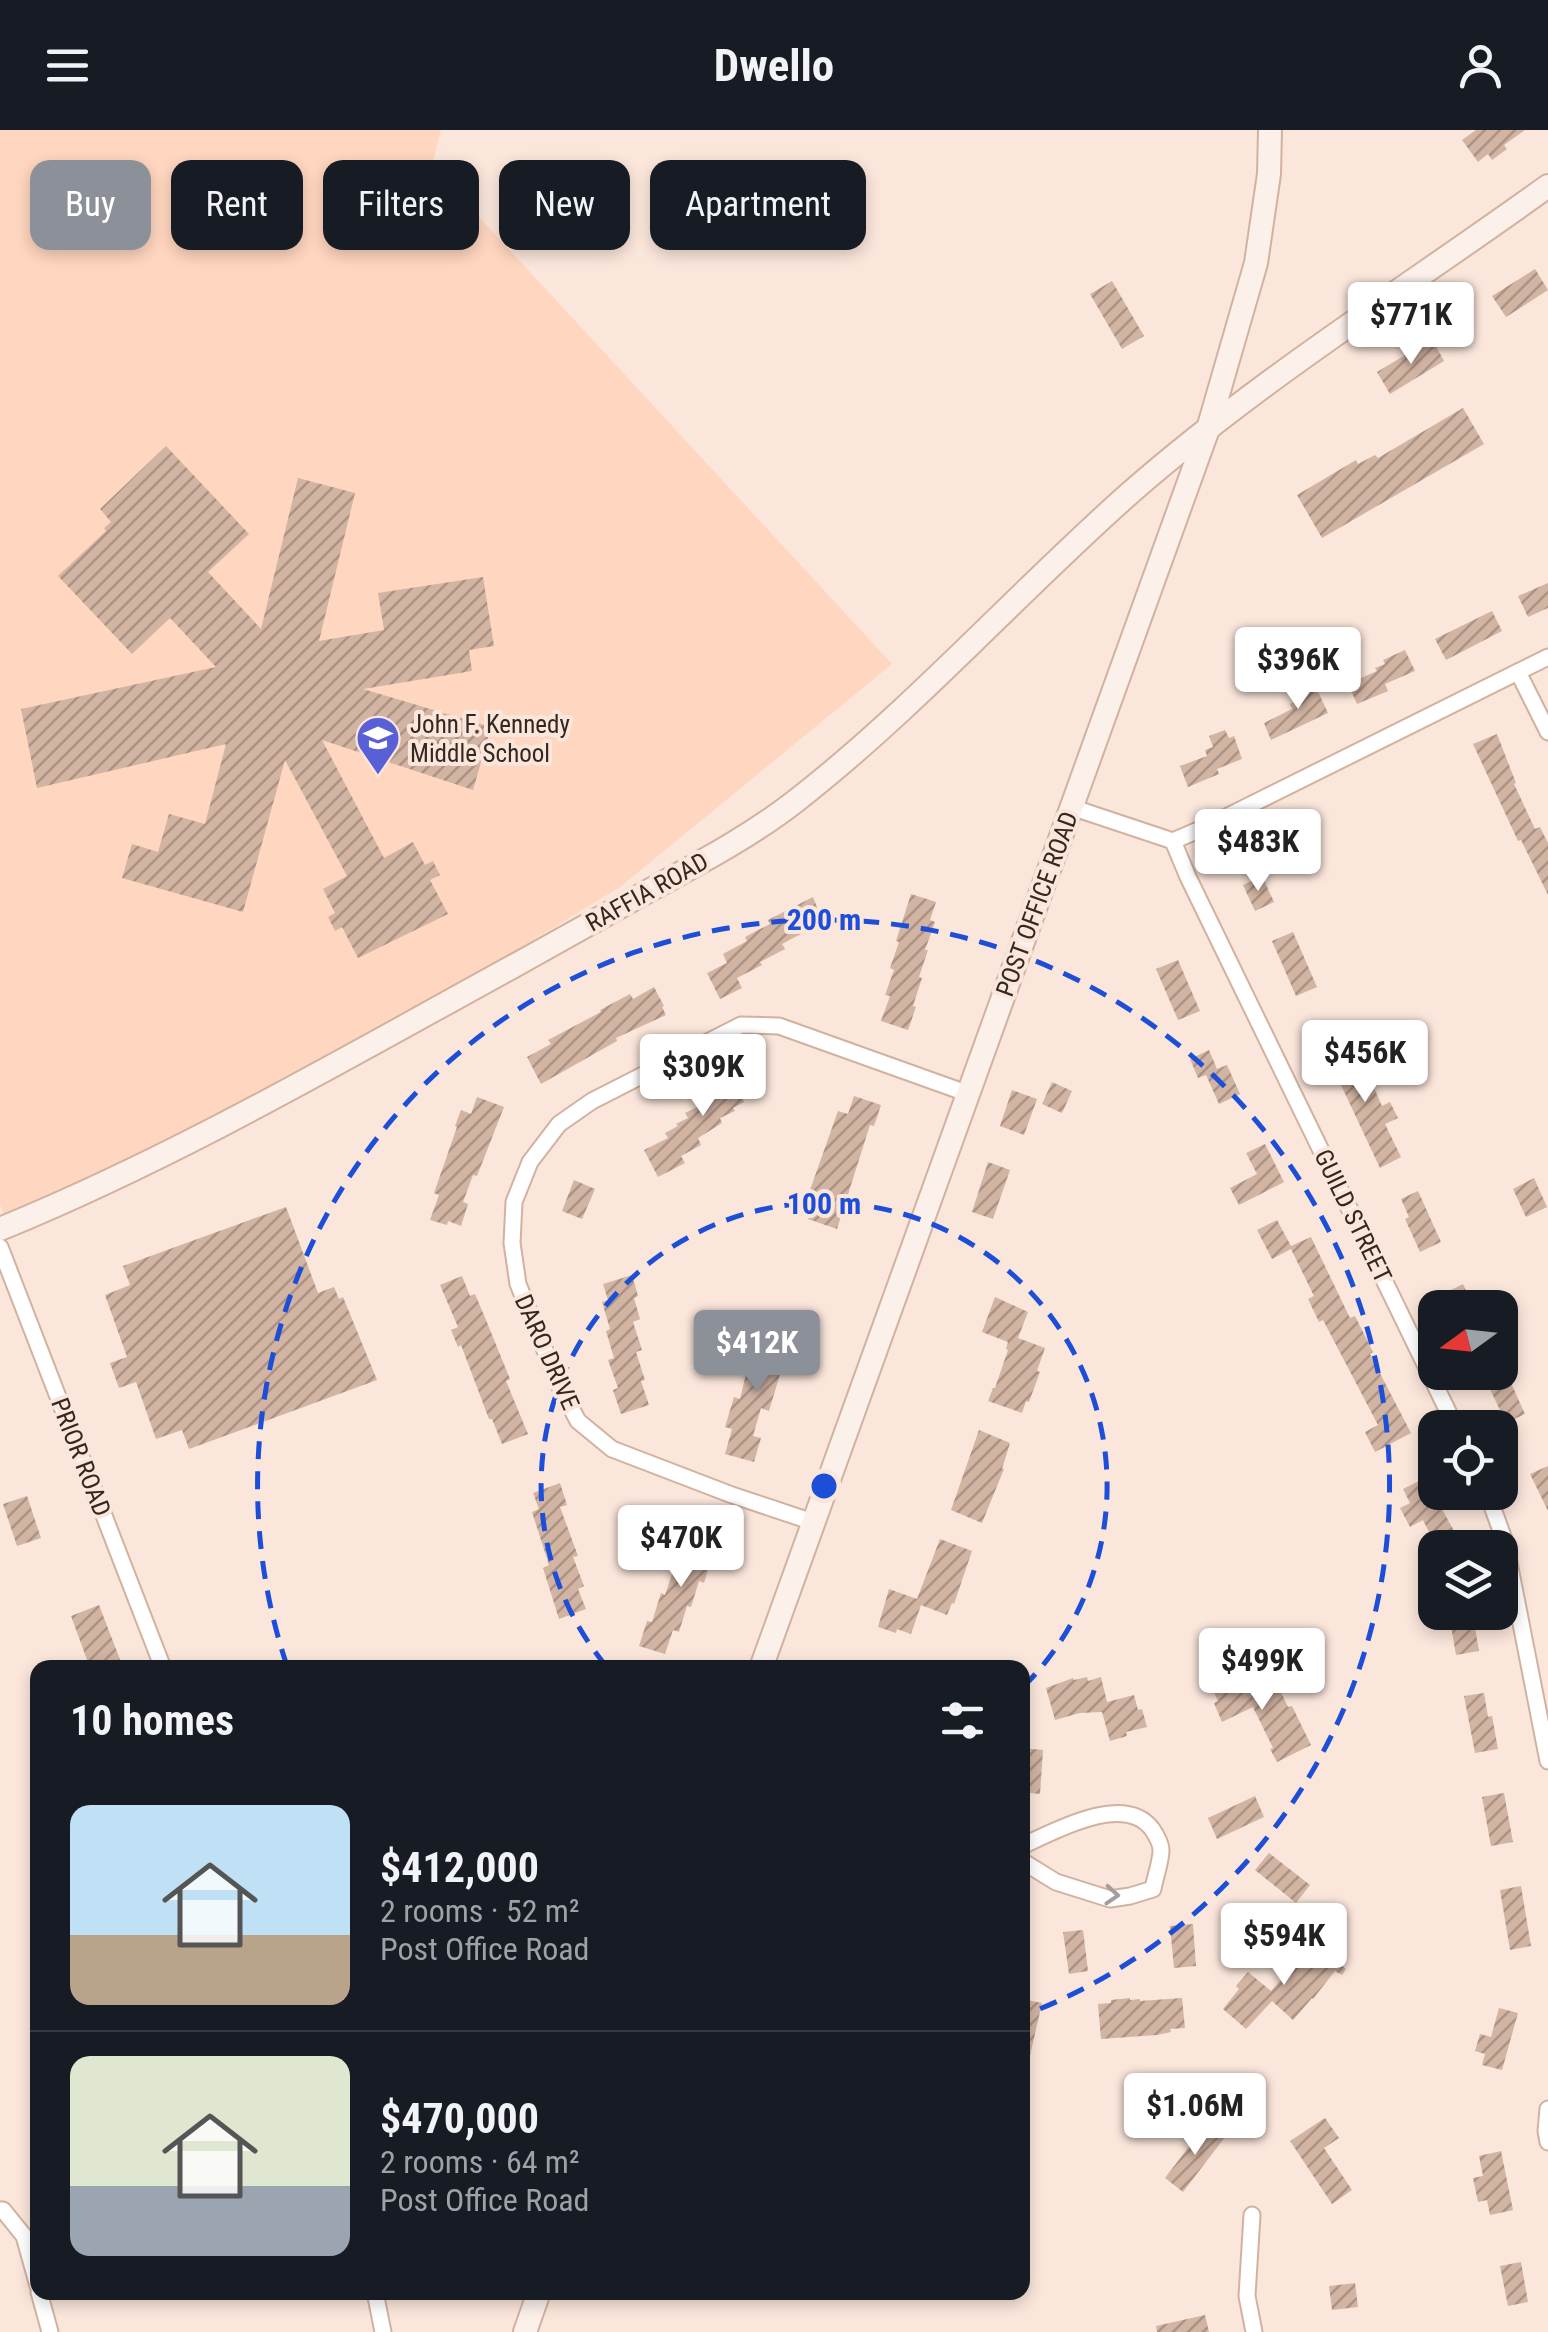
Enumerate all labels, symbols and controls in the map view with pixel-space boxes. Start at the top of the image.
icon: menu [40,38,95,93]
icon: person [1453,38,1508,93]
text: Dwello [714,39,834,92]
chip: Buy [30,160,151,250]
chip: Rent [171,160,303,250]
chip: Filters [323,160,479,250]
chip: New [499,160,630,250]
chip: Apartment [650,160,866,250]
pin: $771K [1341,282,1481,367]
text: $771K [1370,295,1452,333]
pin: $396K [1228,627,1368,712]
text: $396K [1257,640,1339,678]
place label: John F. Kennedy Middle School [410,710,570,768]
school or university icon: John F. Kennedy Middle School [355,715,401,776]
street label: POST OFFICE ROAD [990,808,1084,1000]
pin: $483K [1188,809,1328,894]
text: $483K [1217,822,1299,860]
street label: RAFFIA ROAD [581,847,713,937]
text: 200 m [787,902,861,937]
pin: $456K [1295,1020,1435,1105]
text: $456K [1324,1033,1406,1071]
pin: $309K [633,1034,773,1119]
text: $309K [662,1047,744,1085]
street label: GUILD STREET [1308,1145,1398,1287]
text: 100 m [787,1186,861,1221]
street label: DARO DRIVE [509,1290,585,1414]
north arrow [1418,1290,1518,1390]
map controls [1418,1290,1518,1630]
pin: $412K [687,1310,827,1395]
text: $412K [716,1323,798,1361]
street label: PRIOR ROAD [45,1394,117,1520]
button: locate [1418,1410,1518,1510]
centre of rings [806,1468,842,1504]
pin: $470K [611,1505,751,1590]
text: $470K [640,1518,722,1556]
button: layers [1418,1530,1518,1630]
pin: $499K [1192,1628,1332,1713]
text: $499K [1221,1641,1303,1679]
icon: filters [935,1693,990,1748]
text: 10 homes [70,1696,234,1745]
text: $412,000 [380,1843,539,1892]
icon: home [150,1845,270,1965]
one-way arrow [1104,1884,1120,1905]
text: 2 rooms · 52 m² [380,1892,579,1930]
pin: $594K [1214,1903,1354,1988]
text: $594K [1243,1916,1325,1954]
text: Post Office Road [380,1930,589,1968]
pin: $1.06M [1114,2073,1276,2158]
text: $1.06M [1146,2086,1244,2124]
text: $470,000 [380,2094,539,2143]
icon: home [150,2096,270,2216]
text: 2 rooms · 64 m² [380,2143,579,2181]
text: Post Office Road [380,2181,589,2219]

